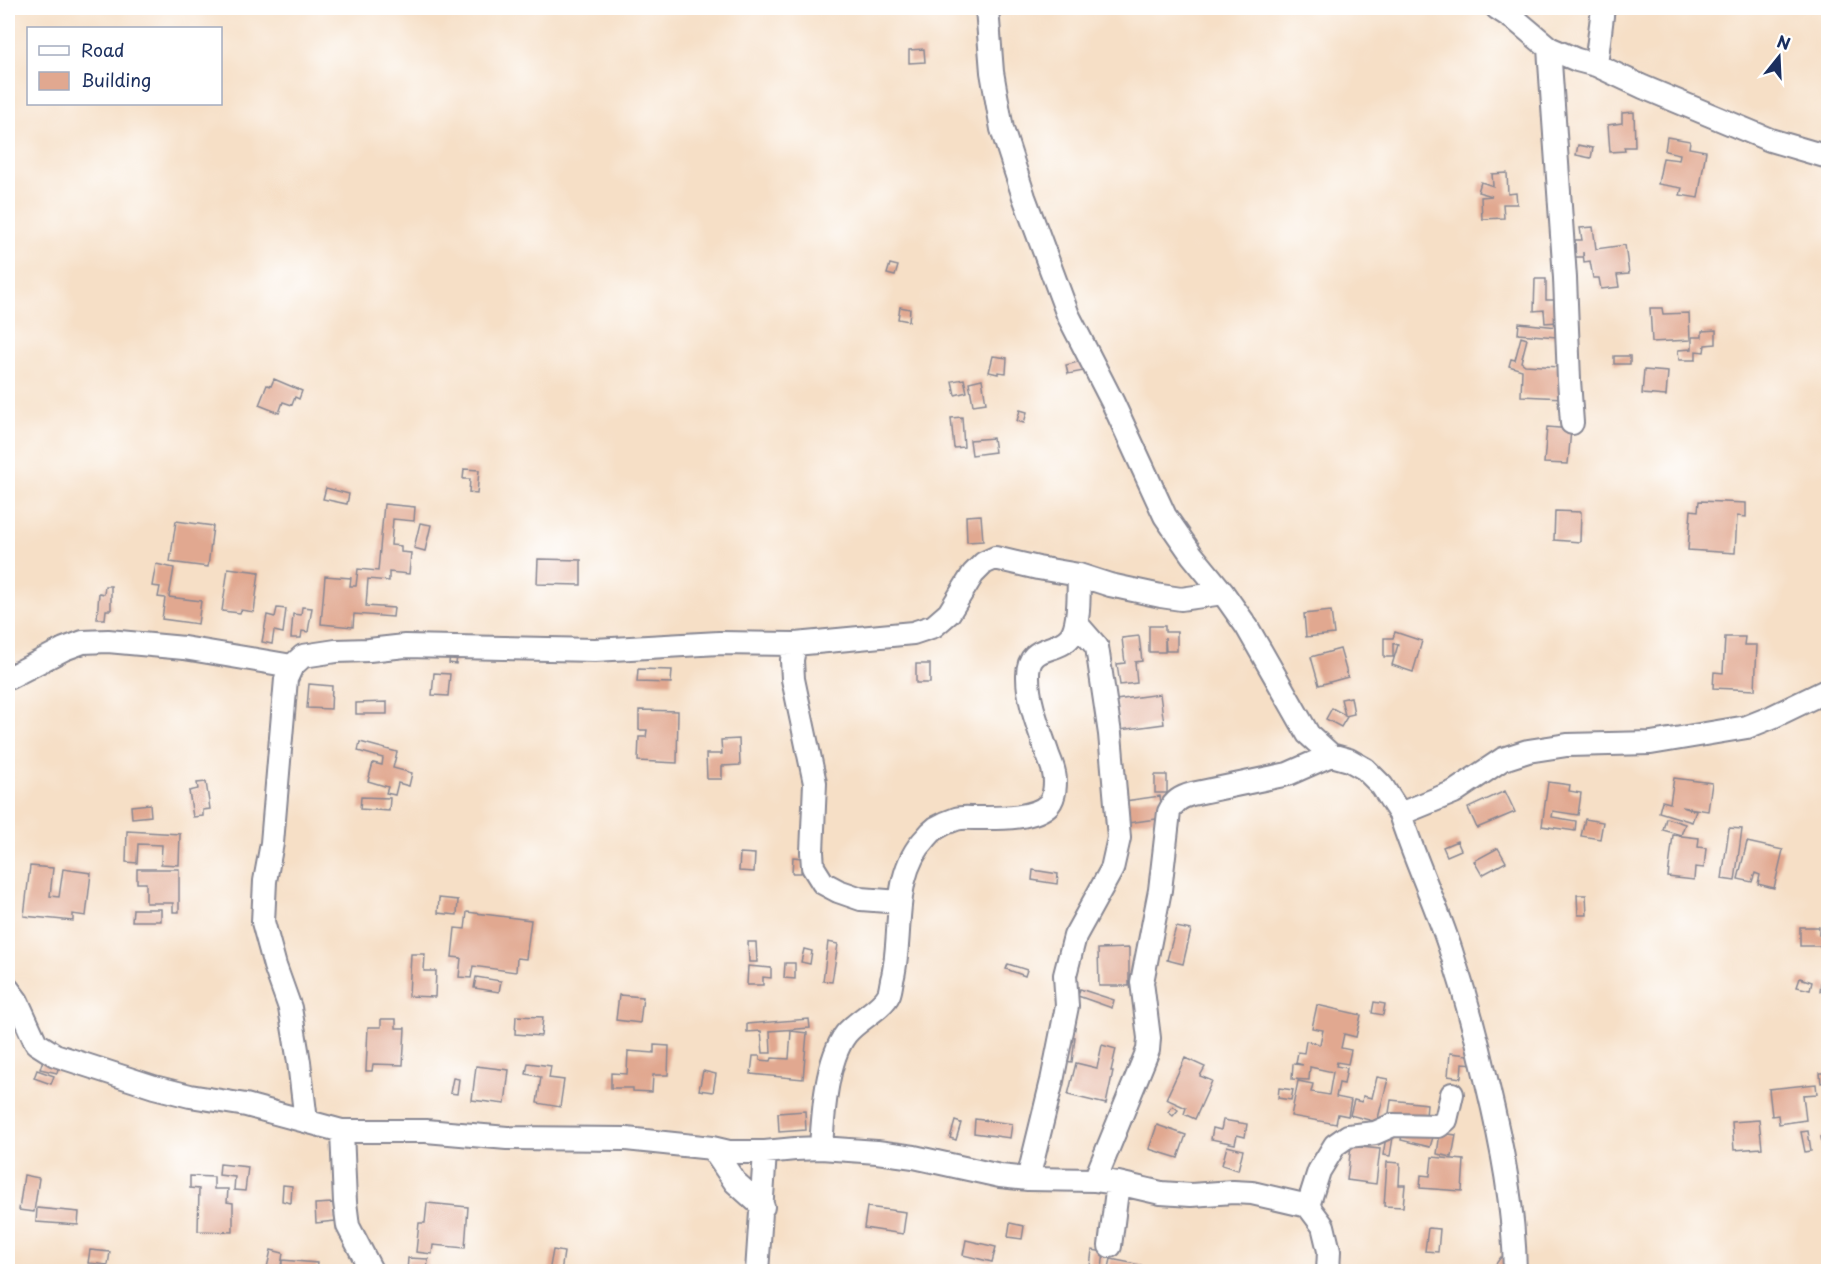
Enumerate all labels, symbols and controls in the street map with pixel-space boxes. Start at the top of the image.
legend [27,27,222,105]
north arrow [1749,27,1809,87]
text: N [1774,28,1794,55]
text: Road [81,36,125,63]
text: Building [81,66,151,93]

